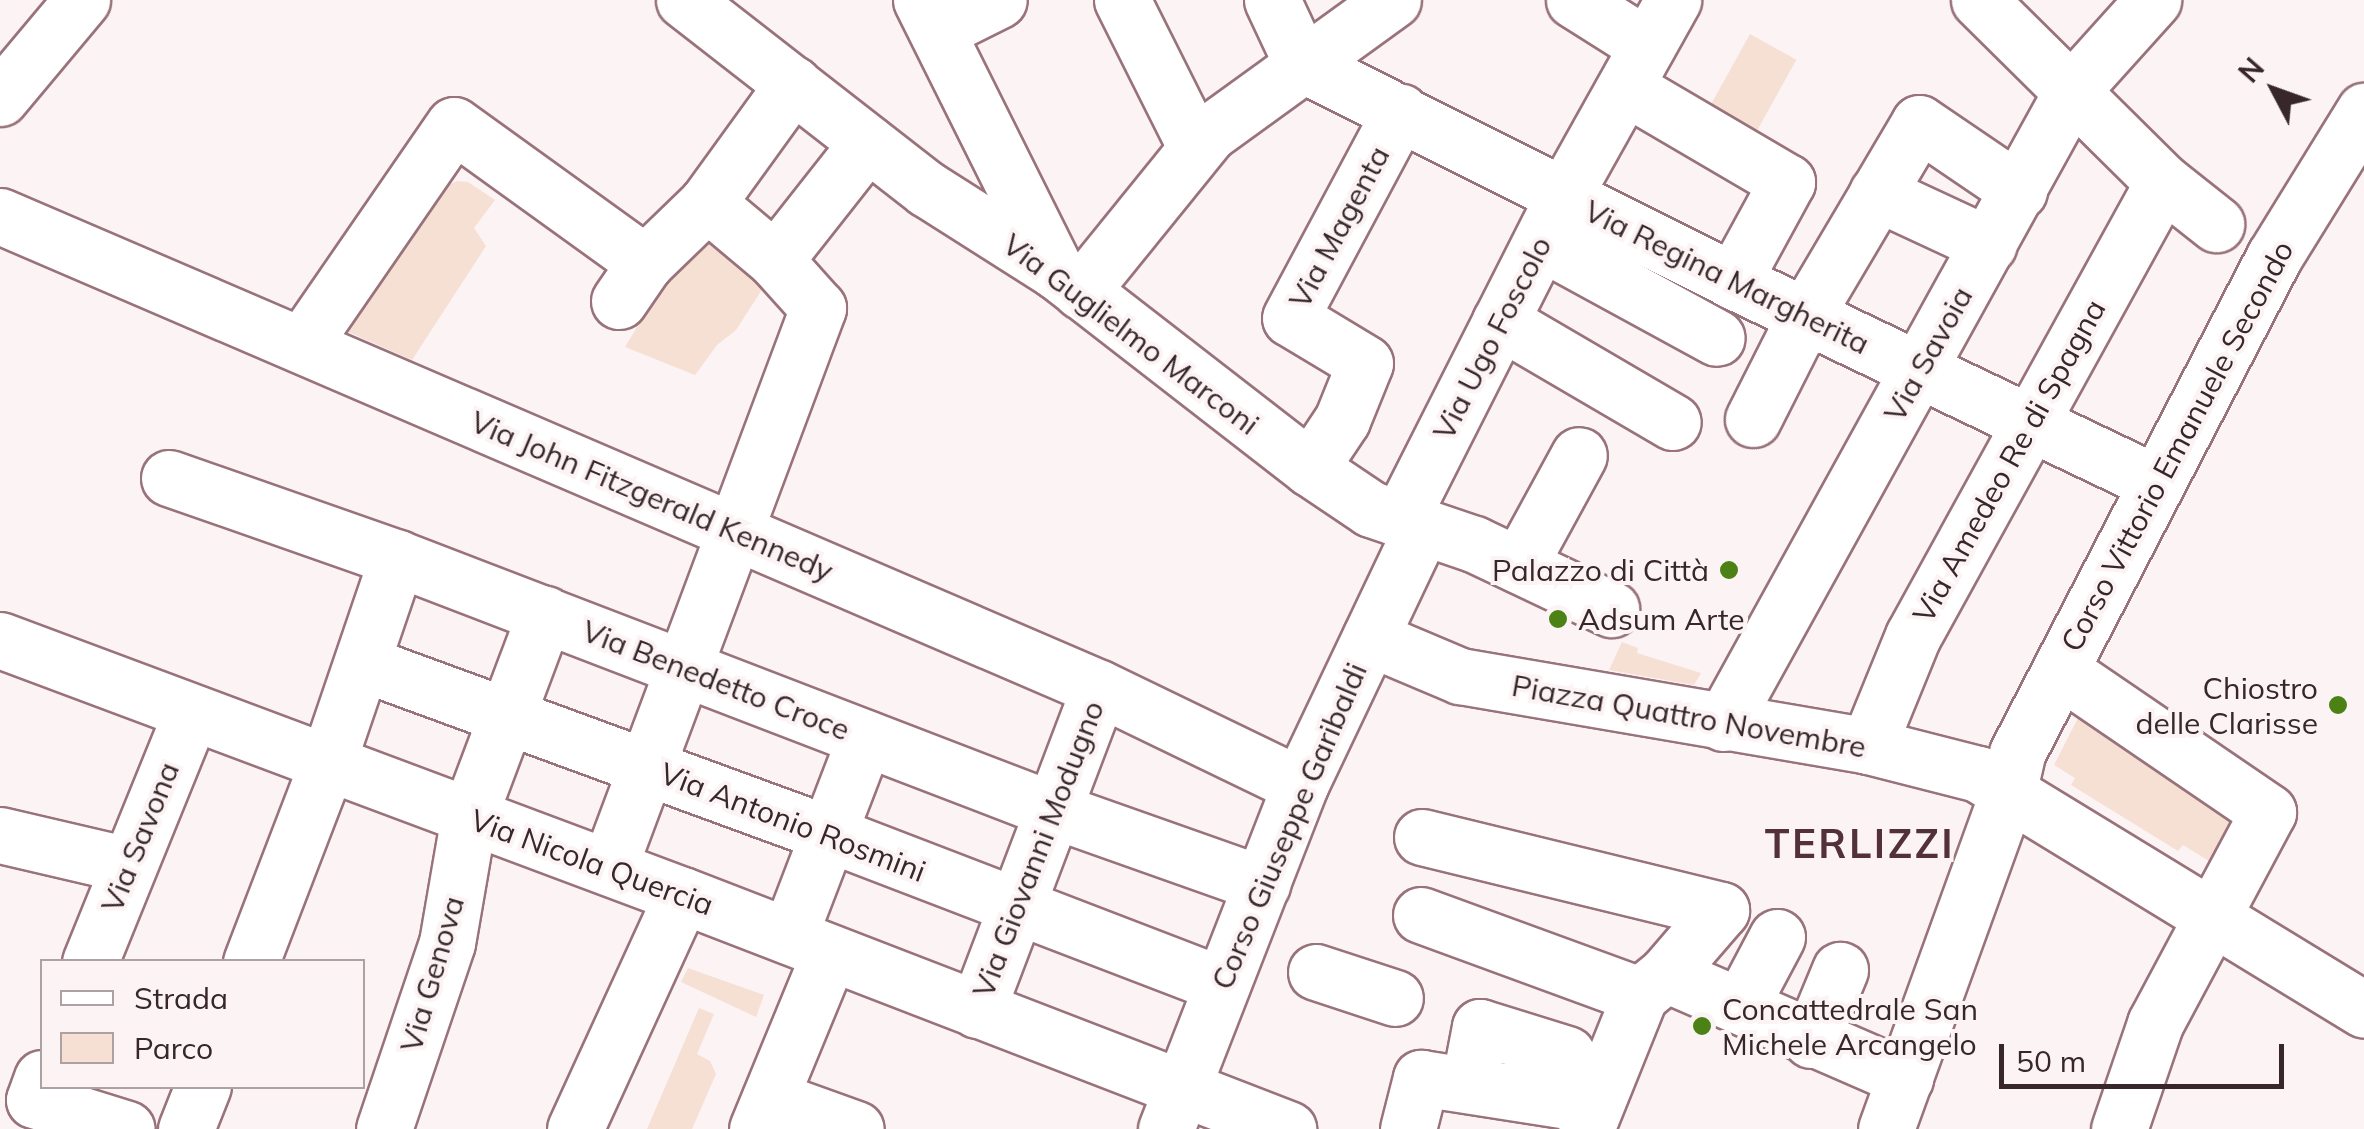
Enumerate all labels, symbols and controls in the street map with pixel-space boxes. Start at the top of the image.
north arrow [2224,40,2324,140]
text: N [2231,51,2271,89]
street label: Via Magenta [1281,140,1397,314]
street label: Via Regina Margherita [1579,192,1875,362]
street label: Via Guglielmo Marconi [996,226,1266,442]
street label: Via Ugo Foscolo [1425,230,1559,446]
street label: Corso Vittorio Emanuele Secondo [2053,235,2301,657]
street label: Via Savoia [1876,280,1980,428]
street label: Via Amedeo Re di Spagna [1905,293,2113,629]
street label: Via John Fitzgerald Kennedy [465,403,839,589]
place label: Palazzo di Città [1492,552,1709,588]
marker: Palazzo di Città [1718,559,1740,581]
place label: Adsum Arte [1578,601,1745,637]
marker: Adsum Arte [1547,608,1569,630]
street label: Via Benedetto Croce [577,612,855,748]
street label: Corso Giuseppe Garibaldi [1204,657,1374,995]
street label: Piazza Quattro Novembre [1509,667,1869,765]
place label: Chiostro delle Clarisse [2135,670,2318,740]
marker: Chiostro delle Clarisse [2327,694,2349,716]
street label: Via Giovanni Modugno [965,696,1111,1002]
street label: Via Antonio Rosmini [655,755,931,889]
street label: Via Savona [94,757,186,917]
street label: Via Nicola Quercia [466,801,718,923]
district label: TERLIZZI [1765,819,1955,867]
street label: Via Genova [393,892,471,1056]
legend [40,959,365,1089]
text: Strada [134,979,228,1017]
place label: Concattedrale San Michele Arcangelo [1722,991,1978,1062]
marker: Concattedrale San Michele Arcangelo [1691,1015,1713,1037]
scale bar [2004,1024,2289,1086]
text: Parco [134,1029,213,1067]
text: 50 m [2016,1042,2086,1080]

